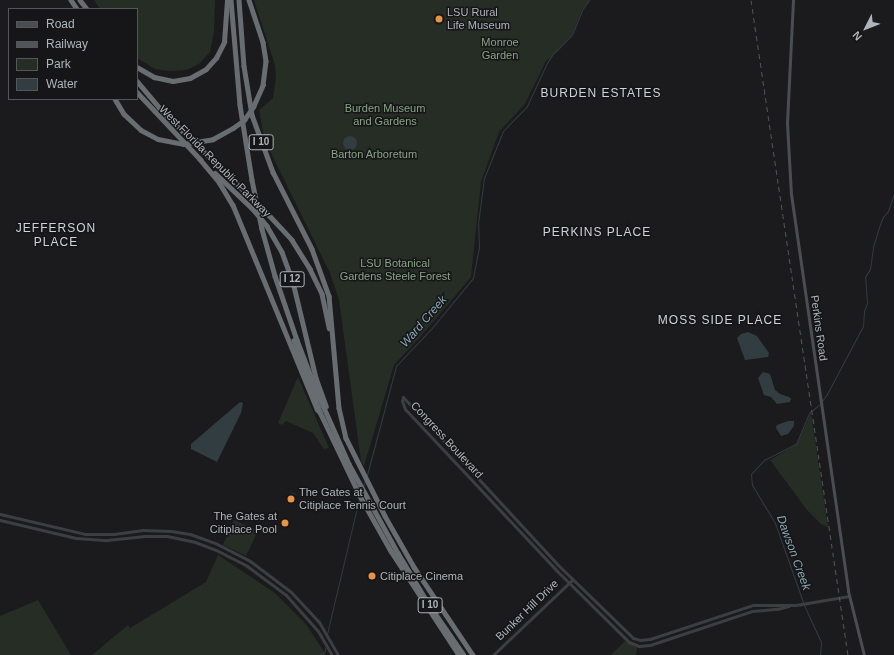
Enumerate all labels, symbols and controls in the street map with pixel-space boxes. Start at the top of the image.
place label: LSU Rural Life Museum [447,6,510,32]
legend [8,8,138,100]
north arrow [846,8,886,48]
marker: LSU Rural Life Museum [434,14,444,24]
text: Road [46,17,75,31]
text: N [850,29,864,43]
park label: Monroe Garden [481,36,519,62]
text: Railway [46,37,88,51]
text: Park [46,57,71,71]
text: Water [46,77,78,91]
district label: BURDEN ESTATES [541,87,661,101]
street label: West Florida Republic Parkway [156,102,274,220]
park label: Burden Museum and Gardens [345,102,425,128]
road number: I 10 [248,134,274,150]
park label: Barton Arboretum [331,147,417,161]
district label: JEFFERSON PLACE [16,222,96,250]
district label: PERKINS PLACE [543,226,651,240]
park label: LSU Botanical Gardens Steele Forest [340,257,450,283]
road number: I 12 [279,271,305,287]
water label: Ward Creek [398,293,450,351]
street label: Perkins Road [808,294,830,362]
district label: MOSS SIDE PLACE [658,314,782,328]
street label: Congress Boulevard [408,399,486,481]
place label: The Gates at Citiplace Tennis Court [299,486,406,512]
marker: The Gates at Citiplace Tennis Court [286,494,296,504]
place label: The Gates at Citiplace Pool [210,510,277,536]
water label: Dawson Creek [773,514,813,592]
marker: The Gates at Citiplace Pool [280,518,290,528]
place label: Citiplace Cinema [380,569,463,583]
marker: Citiplace Cinema [367,571,377,581]
street label: Bunker Hill Drive [493,577,561,643]
road number: I 10 [417,597,443,613]

